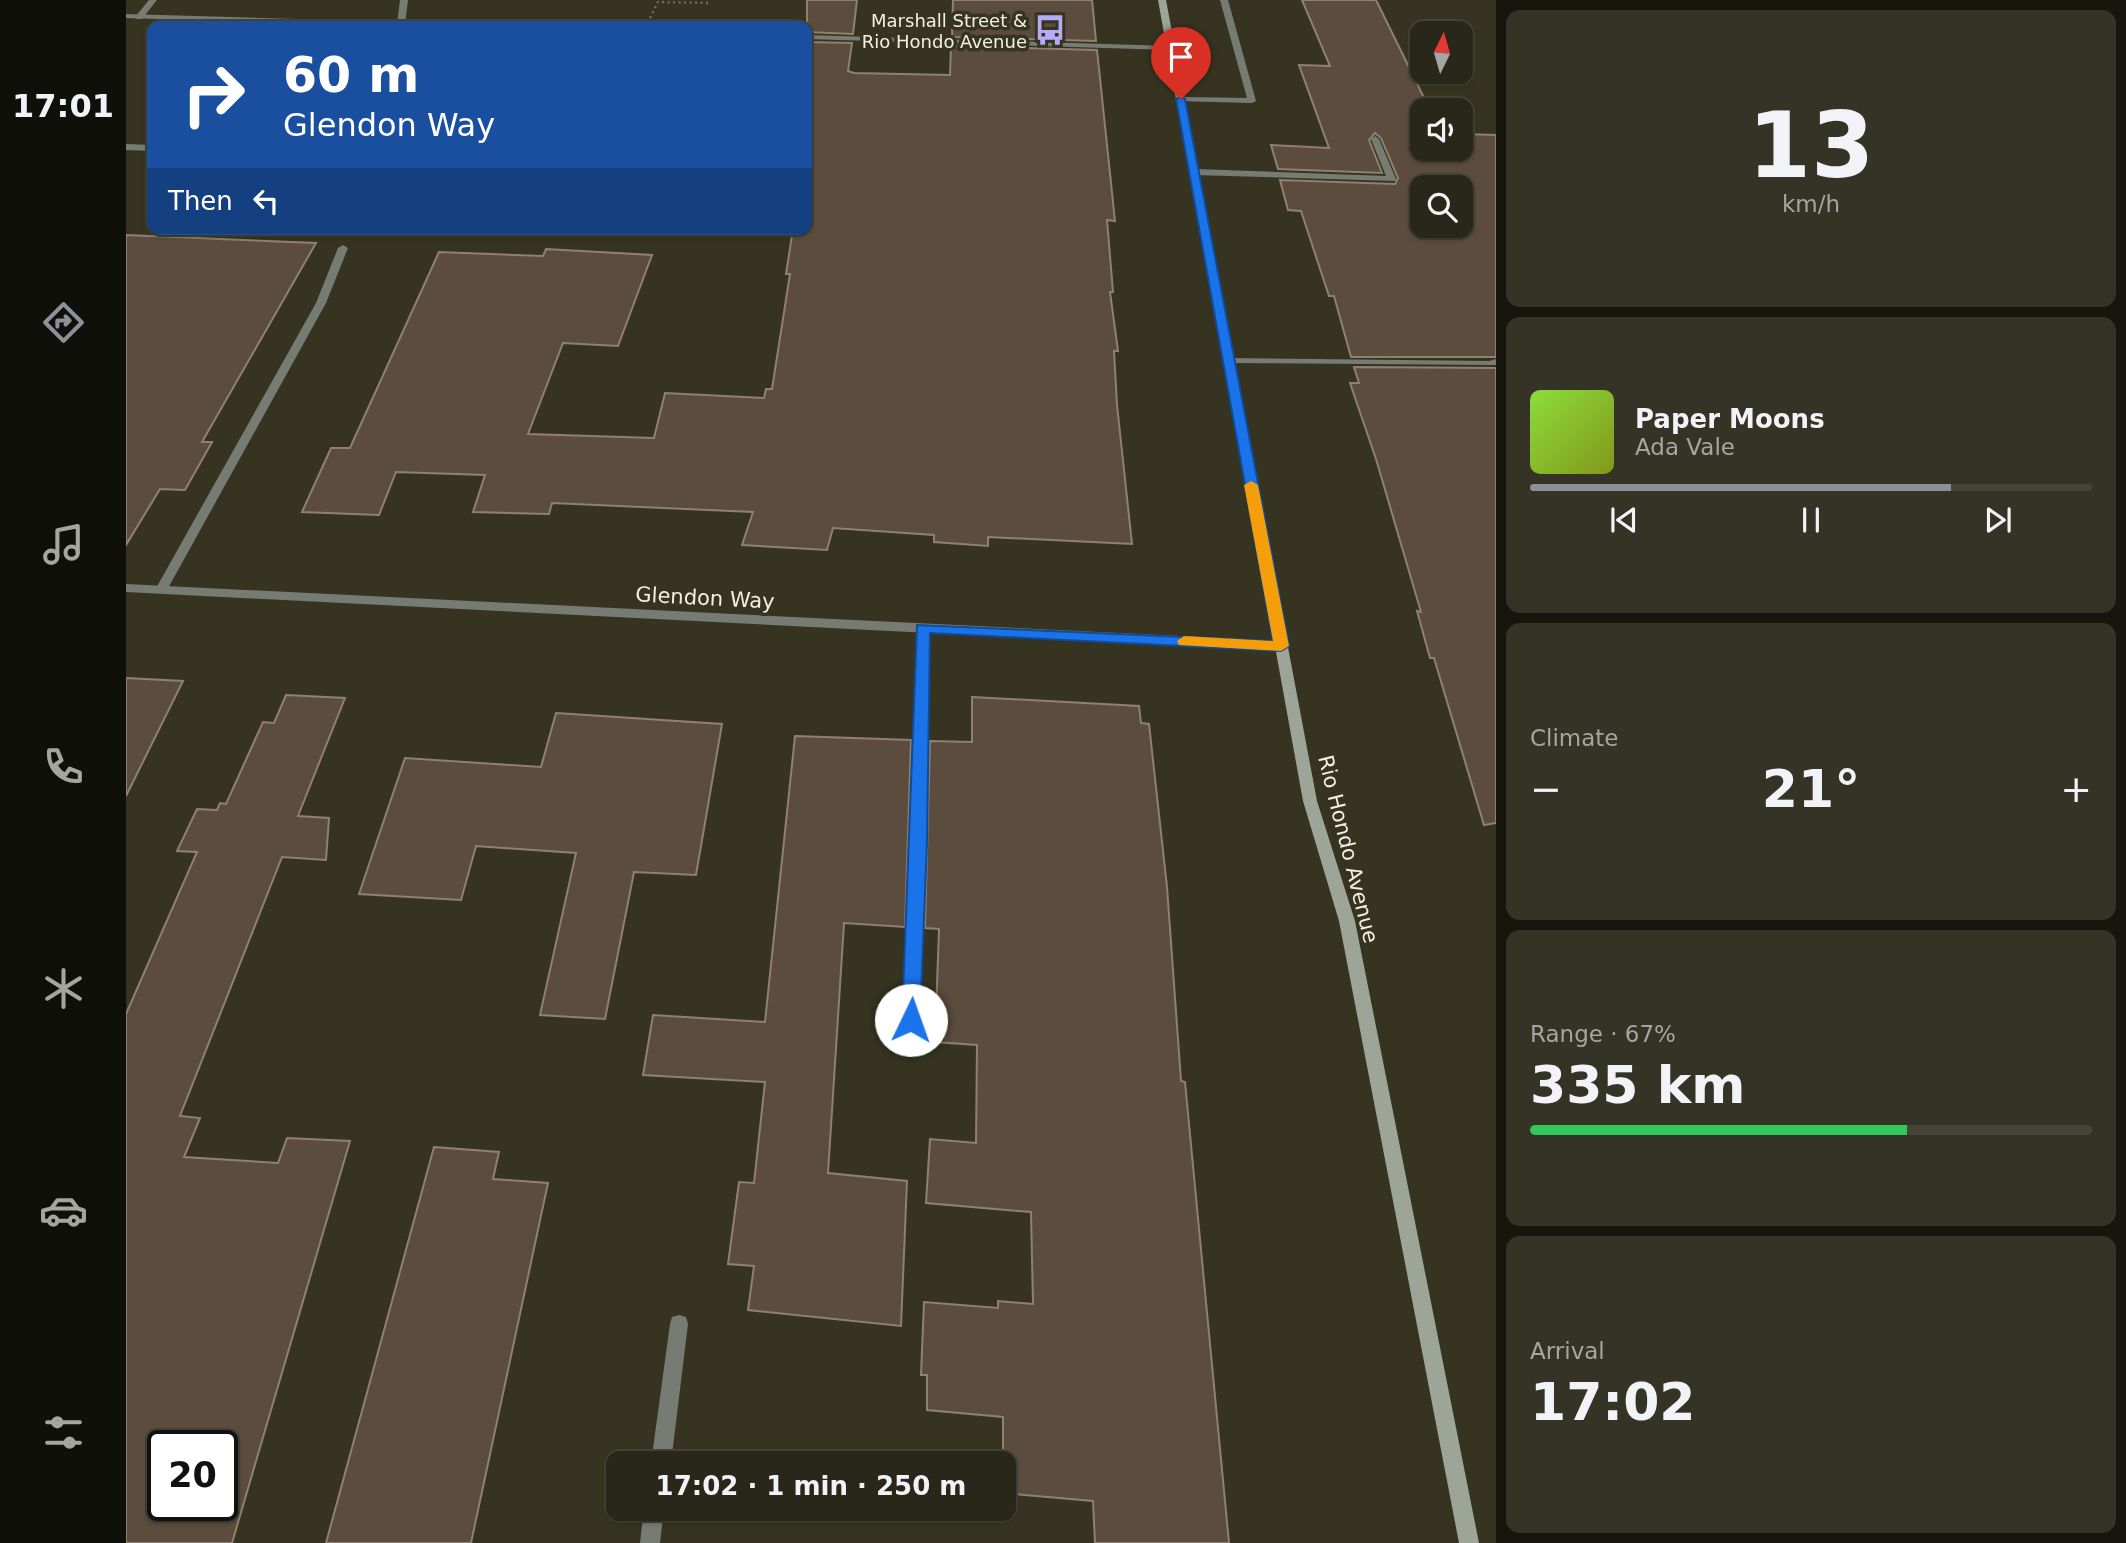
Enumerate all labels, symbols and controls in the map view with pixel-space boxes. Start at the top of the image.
place label: Marshall Street & Rio Hondo Avenue [862,10,1027,52]
bus stop icon: Marshall Street & Rio Hondo Avenue [1033,13,1067,47]
north arrow [1410,21,1474,84]
map controls [1410,21,1473,238]
pin [1151,27,1211,99]
icon: arrive [1162,38,1200,76]
text: 60 m [283,47,419,104]
icon: right [168,49,259,140]
text: 17:01 [12,87,114,125]
text: 13 [1748,93,1874,198]
button: sound [1410,98,1473,161]
text: Glendon Way [283,106,495,144]
button: search [1410,175,1473,238]
icon: left [247,182,285,220]
text: Then [168,186,233,216]
text: km/h [1782,191,1840,217]
icon: directions [39,298,88,347]
text: Paper Moons [1635,404,1825,434]
text: Ada Vale [1635,434,1735,460]
icon: previous [1605,501,1643,539]
icon: pause [1792,501,1830,539]
icon: next [1979,501,2017,539]
icon: music [39,520,88,569]
street label: Glendon Way [635,582,775,614]
text: Climate [1530,725,1619,751]
icon: phone [39,742,88,791]
street label: Rio Hondo Avenue [1313,753,1383,945]
text: 21° [1762,759,1860,819]
text: − [1530,767,1562,811]
text: + [2060,767,2092,811]
icon: climate [39,964,88,1013]
position arrow [874,983,948,1057]
text: Range · 67% [1530,1021,1676,1047]
text: 335 km [1530,1055,1745,1115]
icon: car [39,1186,88,1235]
text: Arrival [1530,1338,1605,1364]
text: 17:02 [1530,1372,1696,1432]
icon: filters [39,1408,88,1457]
speed limit sign: 20 [147,1430,238,1521]
text: 17:02 · 1 min · 250 m [656,1471,966,1501]

